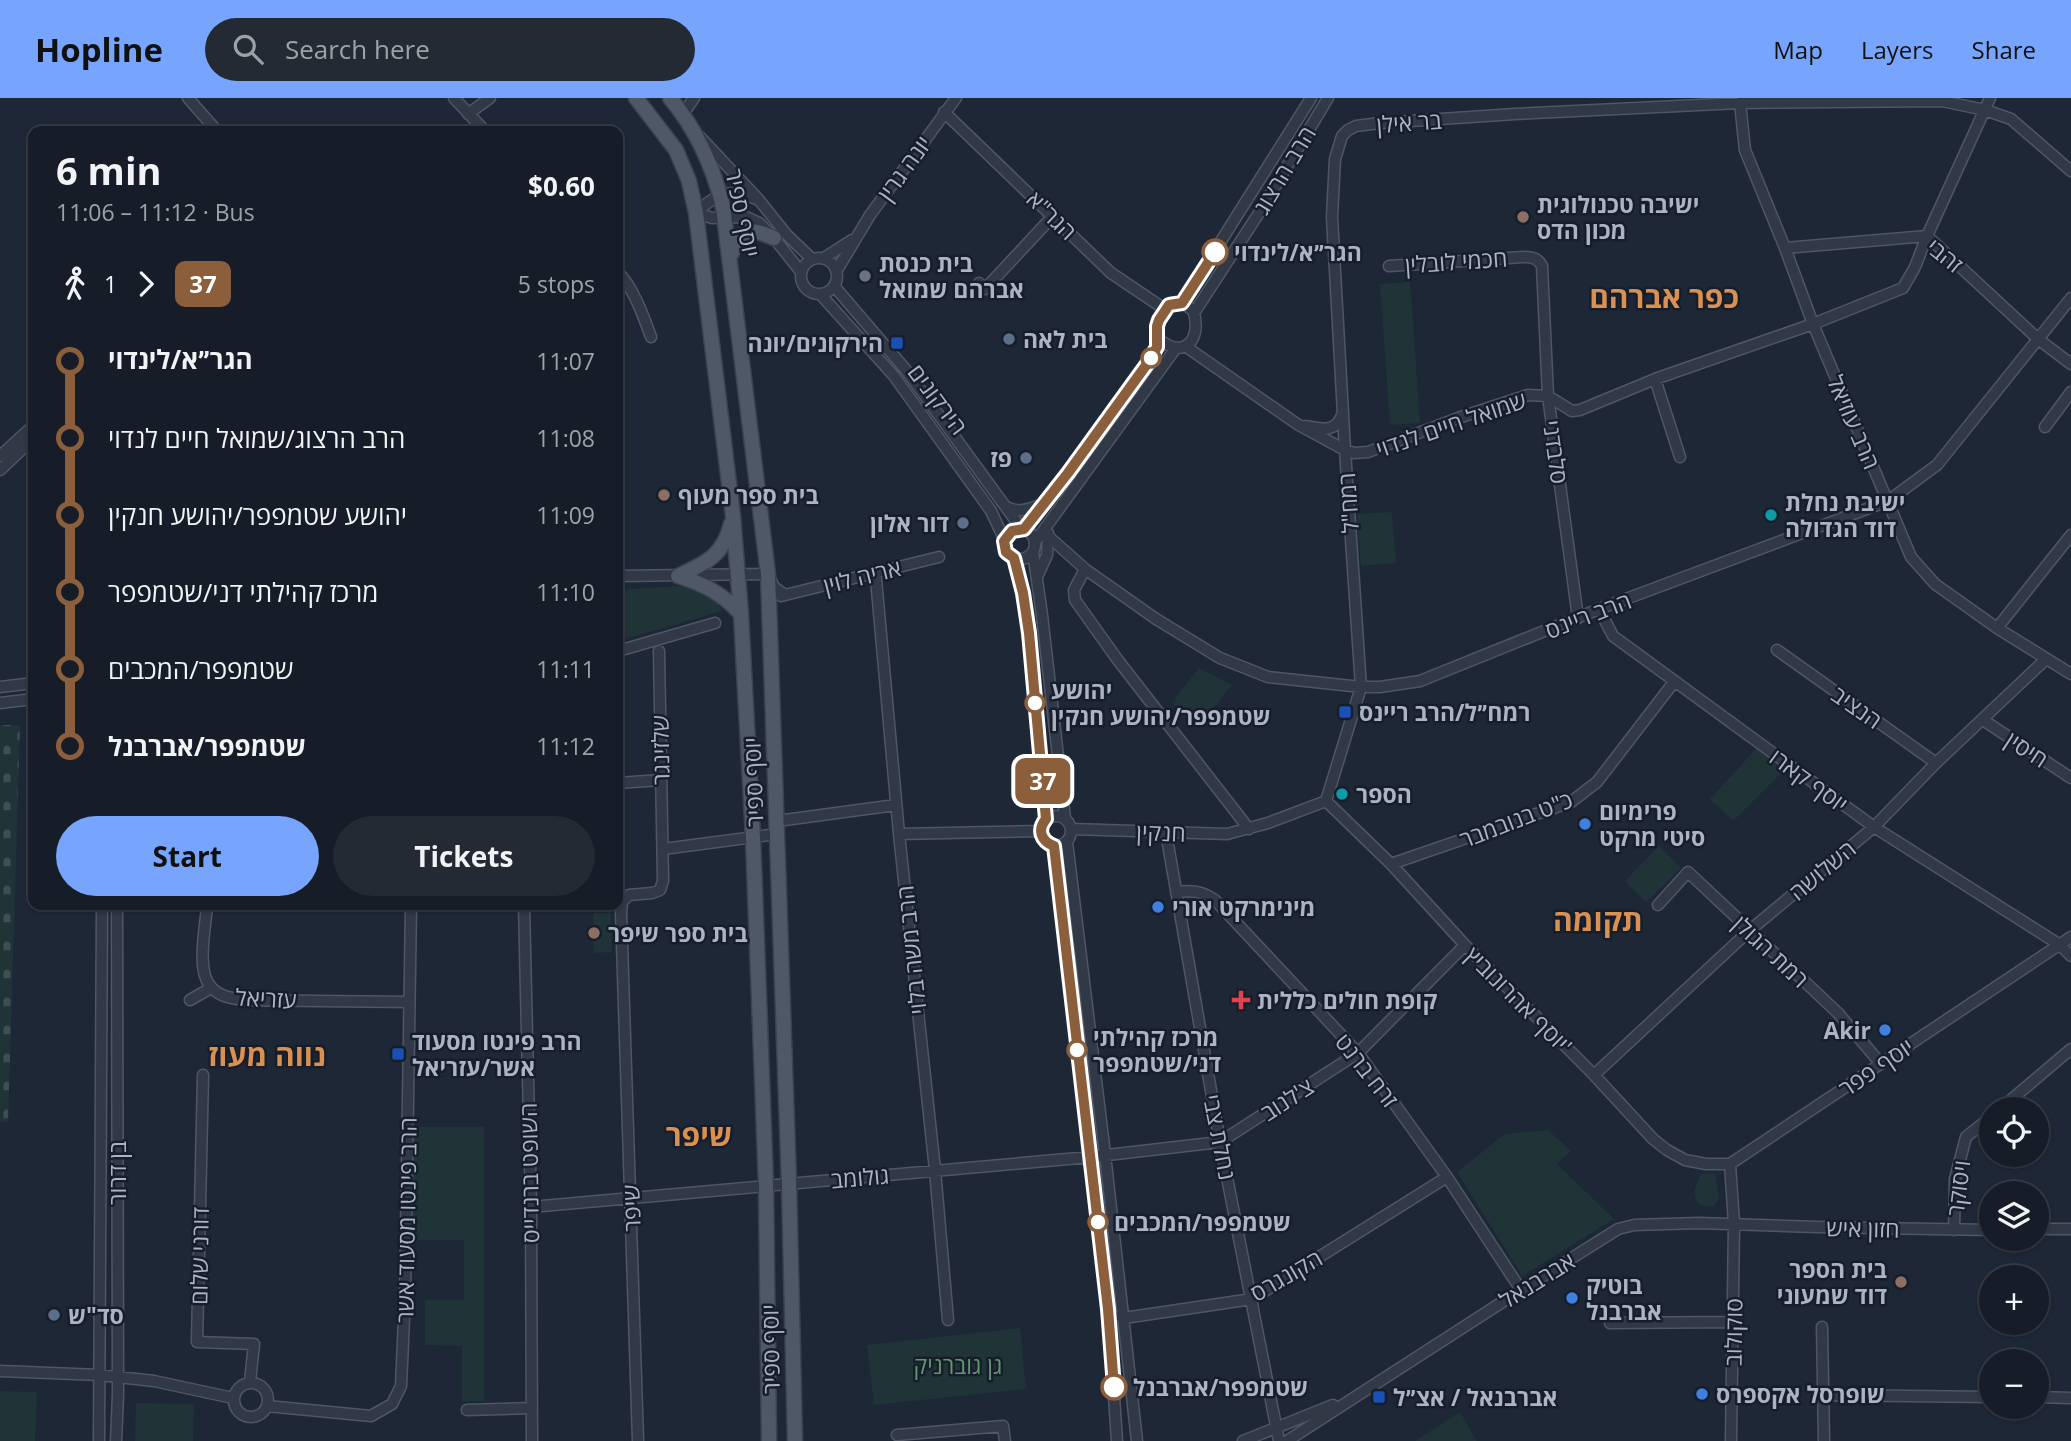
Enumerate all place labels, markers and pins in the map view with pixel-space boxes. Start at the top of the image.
place label: ישיבה טכנולוגית מכון הדס [1537,188,1699,246]
marker: ישיבה טכנולוגית מכון הדס [1515,209,1531,225]
place label: הגר״א/לינדוי [1234,236,1362,268]
marker: הגר״א/לינדוי [1202,239,1228,265]
place label: בית כנסת אברהם שמואל [879,247,1024,305]
marker: בית כנסת אברהם שמואל [857,268,873,284]
place label: בית לאה [1023,323,1108,355]
place label: הירקונים/יונה [748,327,883,359]
marker: בית לאה [1001,331,1017,347]
marker: הירקונים/יונה [889,335,905,351]
unlabelled marker [1141,348,1161,368]
place label: פז [990,442,1012,474]
marker: פז [1018,450,1034,466]
place label: בית ספר מעוף [678,479,819,511]
place label: ישיבת נחלת דוד הגדולה [1785,486,1905,544]
marker: בית ספר מעוף [656,487,672,503]
place label: דור אלון [870,507,949,539]
marker: ישיבת נחלת דוד הגדולה [1763,507,1779,523]
marker: דור אלון [955,515,971,531]
place label: יהושע שטמפפר/יהושע חנקין [1051,674,1270,732]
marker: יהושע שטמפפר/יהושע חנקין [1025,693,1045,713]
place label: רמח״ל/הרב ריינס [1359,696,1530,728]
marker: רמח״ל/הרב ריינס [1337,704,1353,720]
place label: הספר [1356,778,1412,810]
marker: הספר [1334,786,1350,802]
place label: פרימיום סיטי מרקט [1599,795,1705,853]
marker: פרימיום סיטי מרקט [1577,816,1593,832]
place label: מינימרקט אורי [1172,891,1315,923]
marker: מינימרקט אורי [1150,899,1166,915]
place label: בית ספר שיפר [608,917,748,949]
marker: בית ספר שיפר [586,925,602,941]
place label: קופת חולים כללית [1257,984,1437,1016]
marker: קופת חולים כללית [1231,990,1251,1010]
place label: Akir [1823,1014,1871,1046]
place label: מרכז קהילתי דני/שטמפפר [1093,1021,1222,1079]
marker: Akir [1877,1022,1893,1038]
place label: הרב פינטו מסעוד אשר/עזריאל [412,1025,582,1083]
marker: מרכז קהילתי דני/שטמפפר [1067,1040,1087,1060]
marker: הרב פינטו מסעוד אשר/עזריאל [390,1046,406,1062]
place label: שטמפפר/המכבים [1114,1206,1291,1238]
marker: שטמפפר/המכבים [1088,1212,1108,1232]
place label: בית הספר דוד שמעוני [1777,1253,1887,1311]
place label: בוטיק אברבנל [1586,1269,1662,1327]
marker: בית הספר דוד שמעוני [1893,1274,1909,1290]
marker: בוטיק אברבנל [1564,1290,1580,1306]
place label: סד"ש [68,1299,124,1331]
marker: סד"ש [46,1307,62,1323]
place label: שטמפפר/אברבנל [1133,1371,1308,1403]
marker: שטמפפר/אברבנל [1101,1374,1127,1400]
place label: שופרסל אקספרס [1716,1378,1885,1410]
place label: אברבנאל / אצ״ל [1393,1381,1557,1413]
marker: שופרסל אקספרס [1694,1386,1710,1402]
marker: אברבנאל / אצ״ל [1371,1389,1387,1405]

